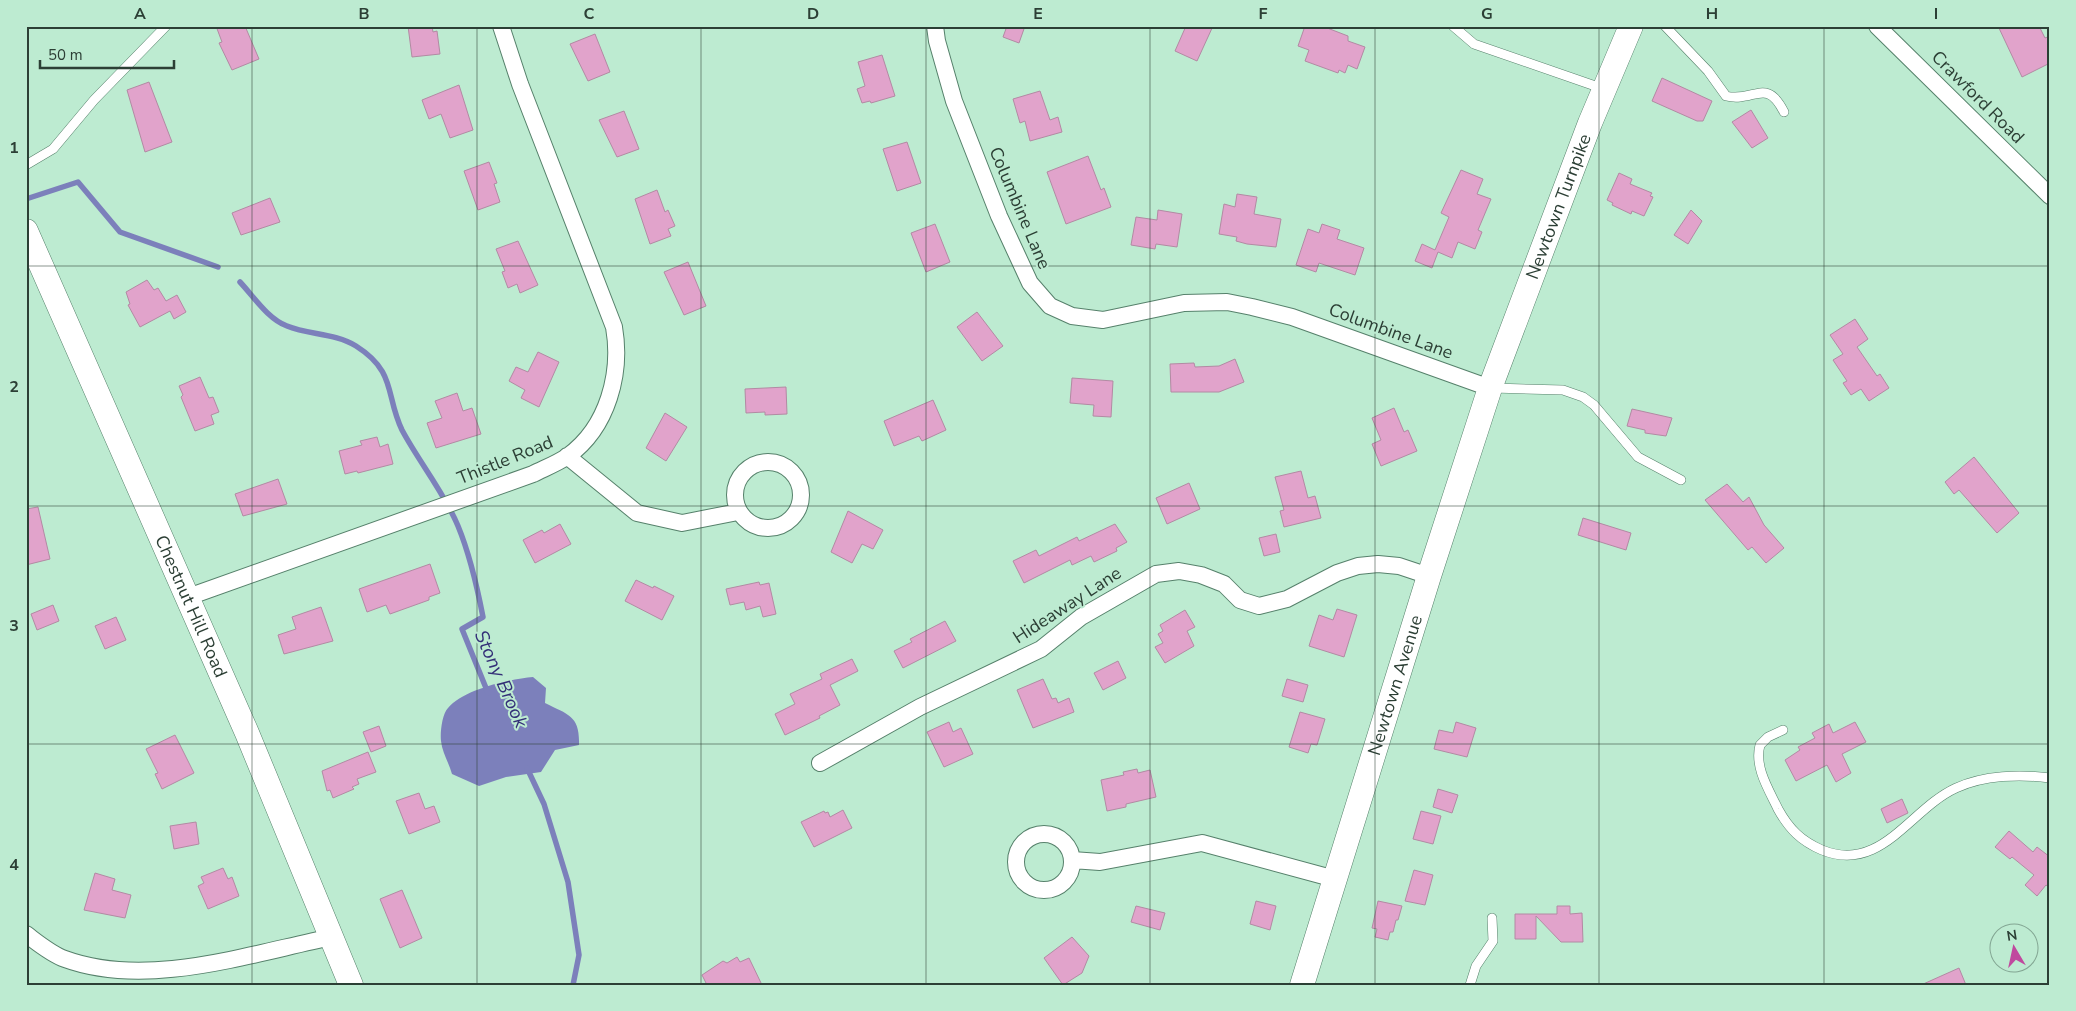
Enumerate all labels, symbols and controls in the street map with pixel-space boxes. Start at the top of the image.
text: A [134,3,146,25]
text: B [358,3,370,25]
text: C [584,3,595,25]
text: D [807,3,819,25]
text: E [1033,3,1043,25]
text: F [1259,3,1268,25]
text: G [1481,3,1493,25]
text: H [1706,3,1718,25]
text: I [1934,3,1938,25]
scale bar [40,38,174,70]
text: 50 m [48,45,83,65]
street label: Crawford Road [1926,45,2030,149]
street label: Newtown Turnpike [1520,130,1597,283]
text: 1 [9,137,19,159]
street label: Columbine Lane [983,143,1057,273]
street label: Columbine Lane [1326,297,1456,365]
text: 2 [9,376,19,398]
street label: Thistle Road [453,430,557,490]
street label: Chestnut Hill Road [149,531,233,681]
street label: Hideaway Lane [1008,561,1126,649]
street label: Newtown Avenue [1362,612,1428,758]
text: 3 [9,615,19,637]
water label: Stony Brook [468,626,534,732]
text: 4 [9,854,19,876]
north arrow [1988,924,2038,974]
text: N [2005,925,2019,946]

